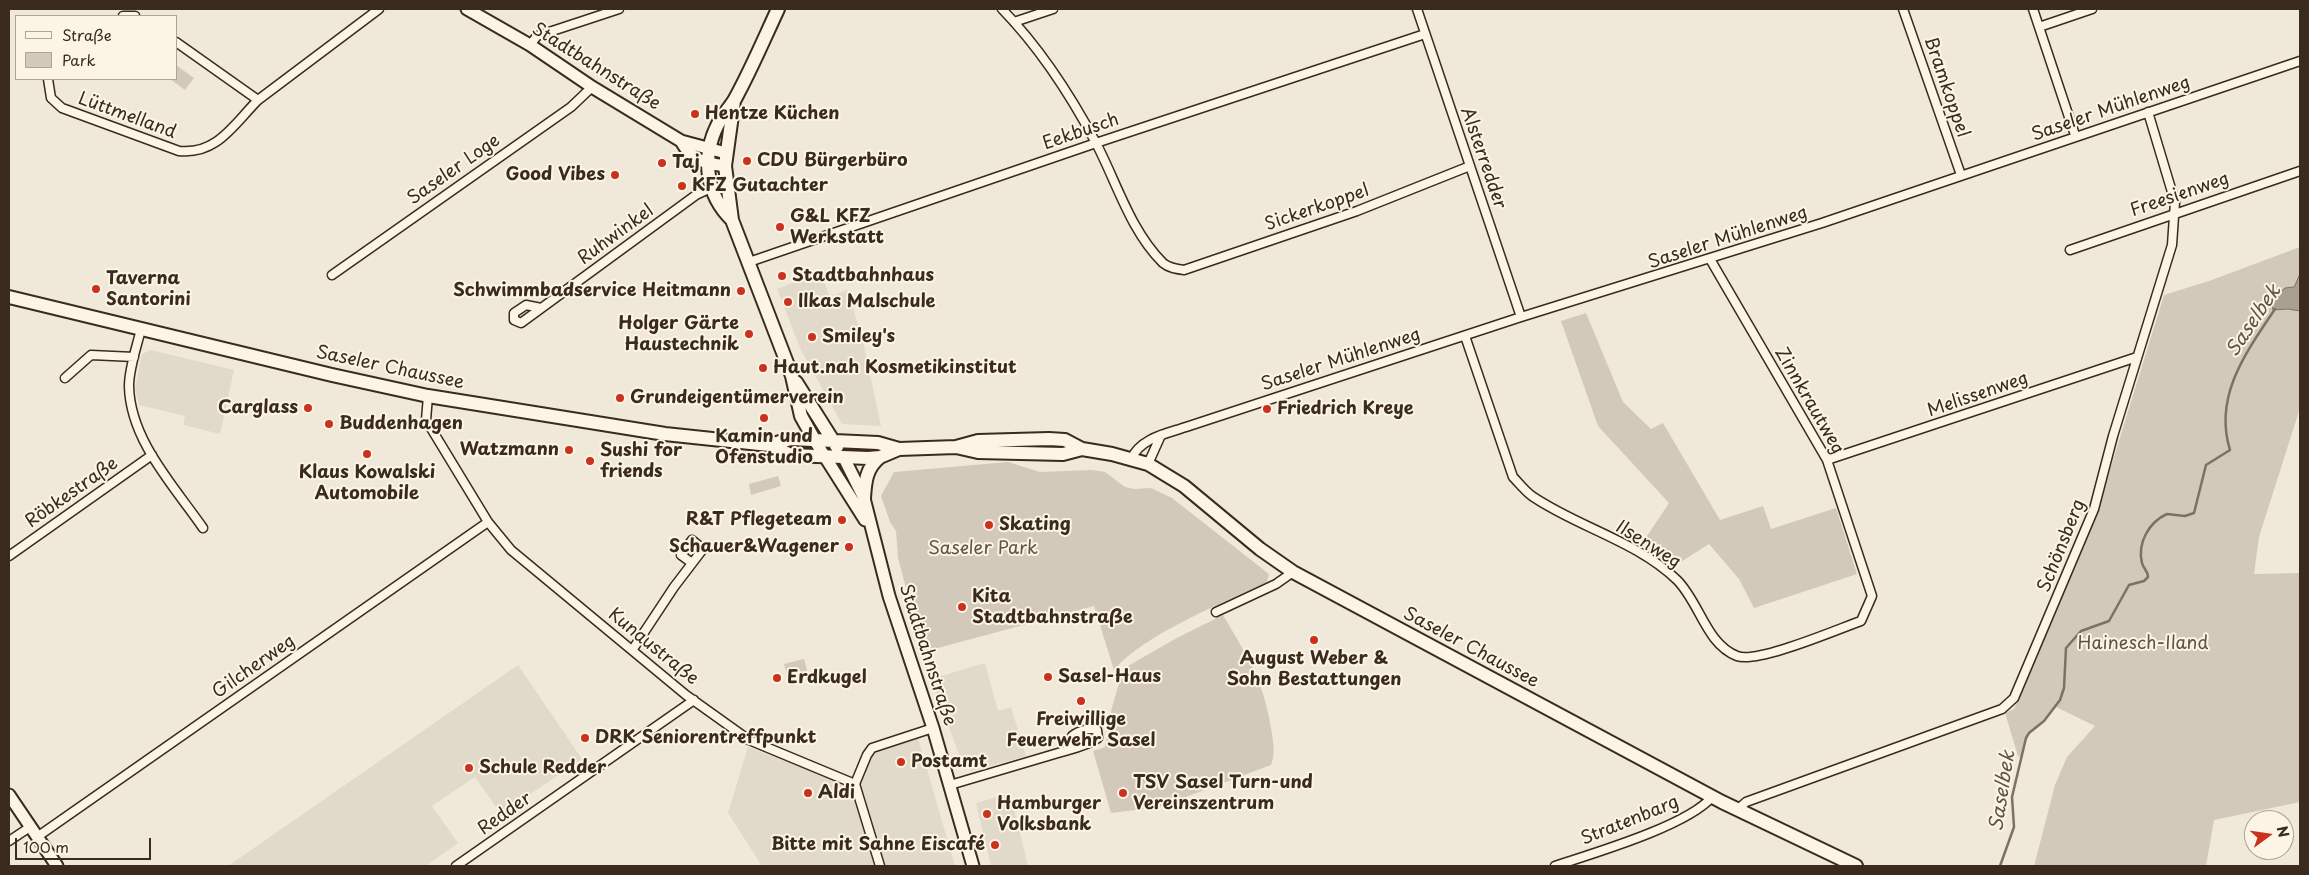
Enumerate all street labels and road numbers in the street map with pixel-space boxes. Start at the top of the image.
street label: Stadtbahnstraße [528,19,664,115]
street label: Bramkoppel [1919,34,1973,140]
street label: Saseler Mühlenweg [2029,72,2193,146]
street label: Lüttmelland [75,88,179,144]
street label: Alsterredder [1456,104,1510,212]
street label: Eekbusch [1040,109,1122,155]
street label: Saseler Loge [403,130,505,210]
street label: Freesienweg [2128,168,2232,222]
street label: Sickerkoppel [1262,180,1372,236]
street label: Ruhwinkel [574,200,658,270]
street label: Saseler Mühlenweg [1645,202,1811,274]
street label: Saseler Mühlenweg [1258,324,1424,396]
street label: Saseler Chaussee [314,342,466,394]
street label: Zinnkrautweg [1770,344,1848,458]
street label: Melissenweg [1925,368,2031,422]
street label: Röbkestraße [22,453,122,533]
street label: Schönsberg [2034,496,2090,596]
street label: Ilsenweg [1611,517,1685,573]
street label: Stadtbahnstraße [894,581,960,729]
street label: Saseler Chaussee [1399,603,1543,693]
street label: Kunaustraße [603,604,703,690]
street label: Gilcherweg [208,631,300,703]
street label: Redder [474,788,536,840]
street label: Stratenbarg [1578,792,1682,850]

